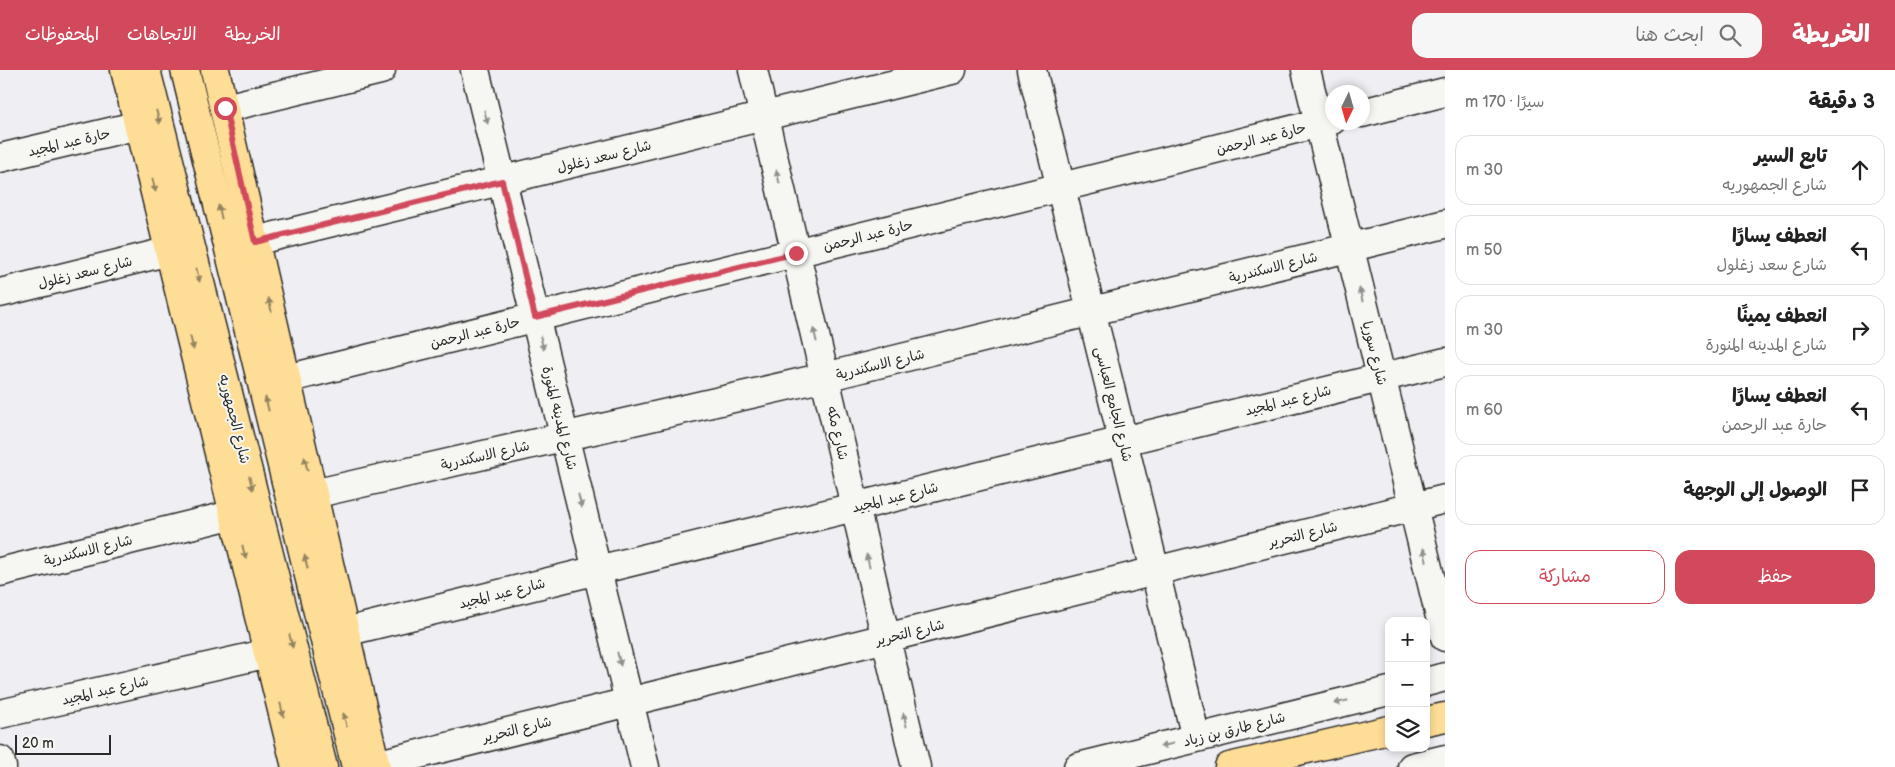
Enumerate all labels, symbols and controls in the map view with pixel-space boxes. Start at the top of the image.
search box [1412,13,1762,58]
text: الخريطة [1792,20,1870,49]
icon: search [1716,21,1744,49]
text: المحفوظات [25,24,99,45]
text: الاتجاهات [127,24,197,45]
text: الخريطة [225,24,281,45]
text: ابحث هنا [1635,24,1704,47]
north arrow [1325,85,1370,130]
text: 3 دقيقة [1809,89,1875,114]
text: سيرًا · 170 m [1465,93,1544,112]
route start [214,97,237,120]
one-way arrow [155,110,163,125]
one-way arrow [482,110,490,125]
street label: حارة عبد الرحمن [1214,119,1308,158]
street label: حارة عبد المجيد [26,125,112,160]
street label: شارع سعد زغلول [555,137,653,177]
text: تابع السير [1754,145,1827,168]
icon: ahead [1846,156,1874,184]
text: 30 m [1466,161,1503,180]
one-way arrow [774,169,782,184]
text: شارع الجمهوريه [1723,176,1827,195]
one-way arrow [150,178,158,193]
one-way arrow [216,205,224,220]
street label: حارة عبد الرحمن [821,216,915,255]
text: انعطف يسارًا [1732,225,1827,248]
icon: left [1846,236,1874,264]
text: 50 m [1466,241,1502,260]
route end [785,242,808,265]
street label: شارع الاسكندرية [1227,248,1319,288]
street label: شارع سعد زغلول [36,253,134,293]
text: شارع سعد زغلول [1716,256,1827,275]
one-way arrow [194,267,202,282]
one-way arrow [1357,288,1365,303]
one-way arrow [266,298,274,313]
text: انعطف يمينًا [1737,305,1827,328]
street label: حارة عبد الرحمن [428,313,522,352]
icon: right [1846,316,1874,344]
street label: شارع سوريا [1357,319,1391,387]
text: 30 m [1466,321,1503,340]
one-way arrow [811,327,819,342]
one-way arrow [188,336,196,351]
one-way arrow [538,336,546,351]
text: شارع المدينه المنورة [1705,336,1827,355]
street label: شارع الاسكندرية [834,345,926,385]
street label: شارع الجامع العباسى [1089,345,1136,464]
street label: شارع المدينه المنورة [537,364,581,472]
street label: شارع الجمهوريه [214,373,254,466]
street label: شارع عبد المجيد [1243,382,1333,420]
text: انعطف يسارًا [1732,385,1827,408]
icon: left [1846,396,1874,424]
one-way arrow [263,397,271,412]
text: 60 m [1466,401,1503,420]
street label: شارع مكه [822,405,852,462]
text: حارة عبد الرحمن [1722,416,1827,435]
street label: شارع الاسكندرية [439,437,531,475]
one-way arrow [302,456,310,471]
one-way arrow [247,476,255,491]
icon: arrive [1846,476,1874,504]
street label: شارع عبد المجيد [850,479,940,517]
text: الوصول إلى الوجهة [1683,479,1827,502]
one-way arrow [576,494,584,509]
street label: شارع التحرير [1266,518,1340,552]
street label: شارع الاسكندرية [42,531,134,571]
one-way arrow [240,544,248,559]
one-way arrow [1421,548,1429,563]
button: مشاركة [1465,550,1665,604]
button: حفظ [1675,550,1875,604]
one-way arrow [302,554,310,569]
one-way arrow [864,554,872,569]
street label: شارع عبد المجيد [457,575,547,613]
street label: شارع التحرير [873,616,947,650]
map controls [1385,617,1430,752]
button: + [1385,617,1430,662]
one-way arrow [287,633,295,648]
one-way arrow [615,651,623,666]
button: − [1385,662,1430,707]
street label: شارع عبد المجيد [60,672,150,710]
one-way arrow [1334,699,1349,707]
one-way arrow [278,702,286,717]
button: layers [1385,707,1430,752]
street label: شارع طارق بن زياد [1181,709,1287,751]
one-way arrow [341,712,349,727]
one-way arrow [901,712,909,727]
street label: شارع التحرير [480,713,554,747]
scale bar [15,732,111,755]
text: 20 m [22,735,54,752]
one-way arrow [1159,741,1174,749]

